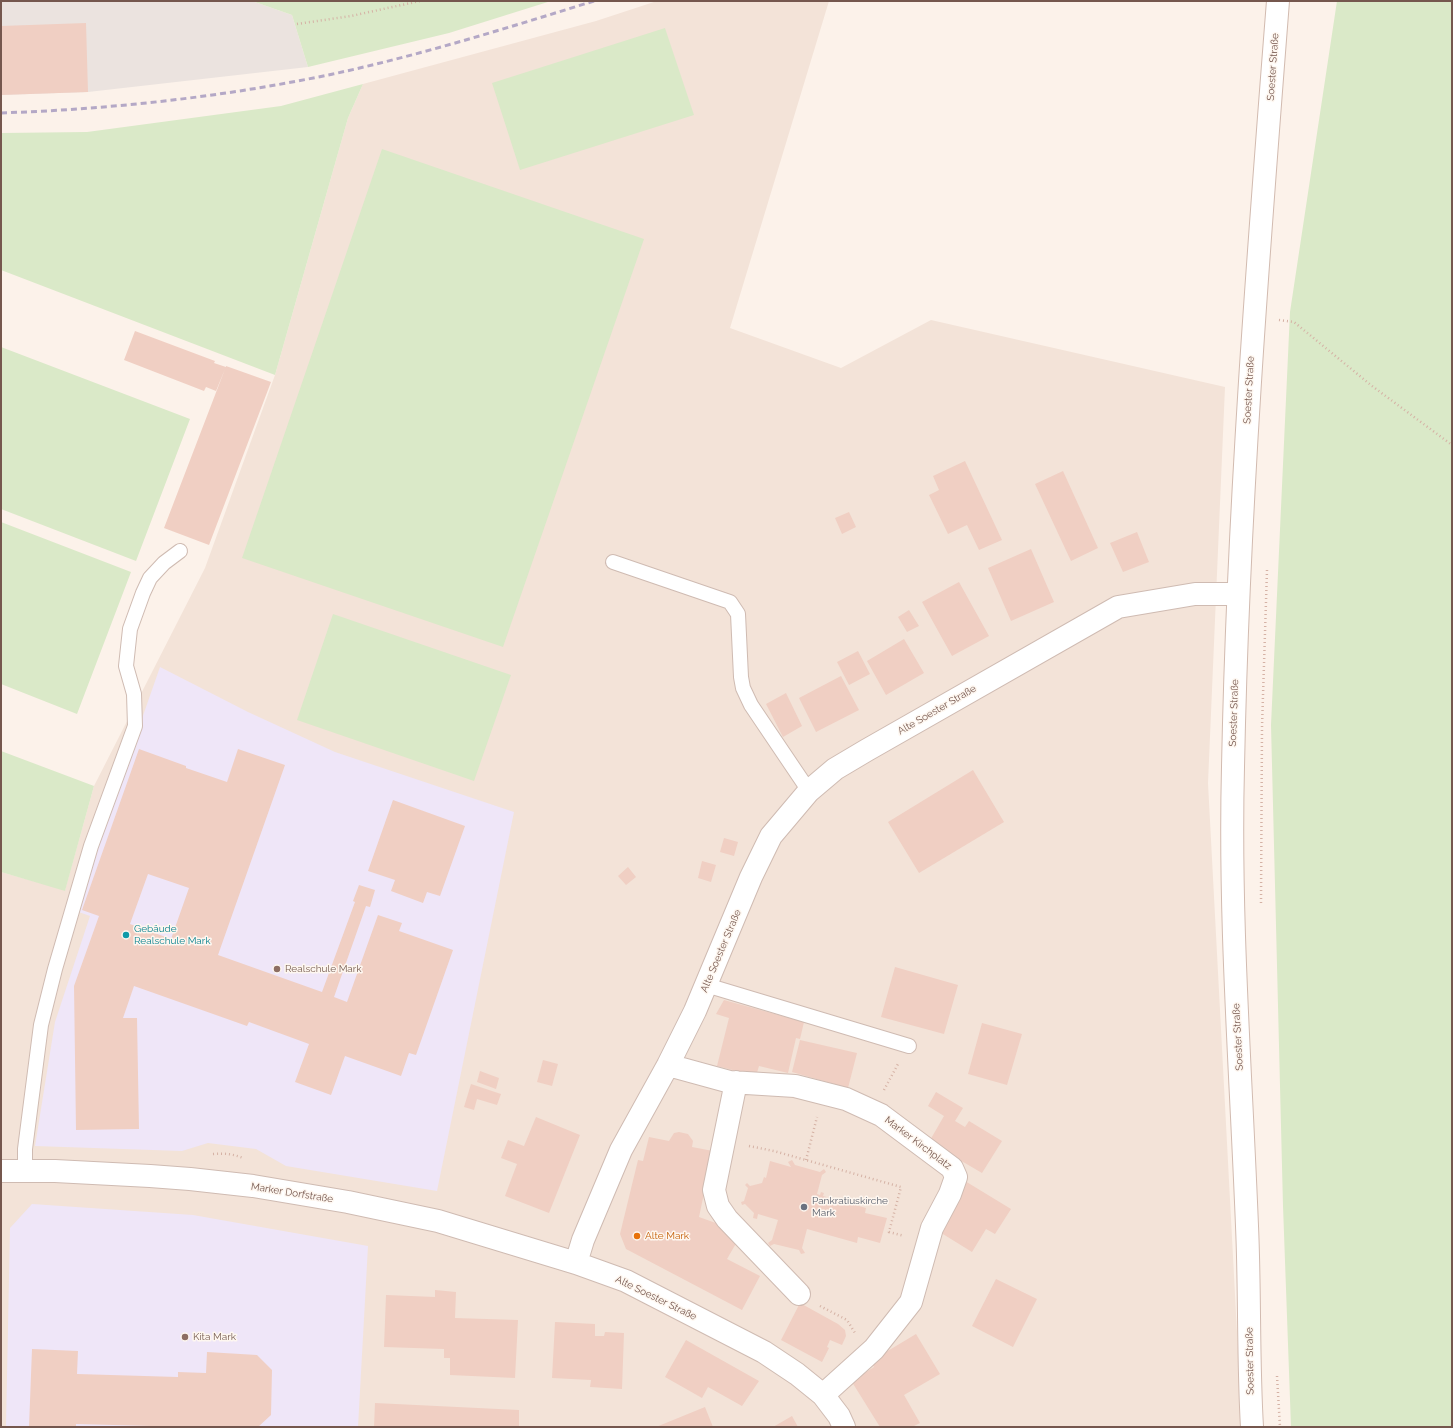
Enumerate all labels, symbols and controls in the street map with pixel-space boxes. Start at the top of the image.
street label: Soester Straße [1265,33,1281,101]
street label: Soester Straße [1241,356,1257,424]
street label: Soester Straße [1227,679,1241,747]
street label: Alte Soester Straße [896,683,978,737]
street label: Alte Soester Straße [698,908,744,994]
place label: Gebäude Realschule Mark [134,923,211,946]
marker: Gebäude Realschule Mark [121,930,131,940]
place label: Realschule Mark [285,963,362,975]
marker: Realschule Mark [272,964,282,974]
street label: Soester Straße [1230,1003,1246,1071]
street label: Marker Kirchplatz [882,1114,954,1172]
street label: Marker Dorfstraße [250,1181,334,1205]
place label: Pankratiuskirche Mark [812,1195,888,1218]
marker: Pankratiuskirche Mark [799,1202,809,1212]
place label: Alte Mark [645,1230,689,1242]
marker: Alte Mark [632,1231,642,1241]
street label: Alte Soester Straße [613,1273,699,1323]
street label: Soester Straße [1243,1327,1257,1395]
place label: Kita Mark [193,1331,236,1343]
marker: Kita Mark [180,1332,190,1342]

